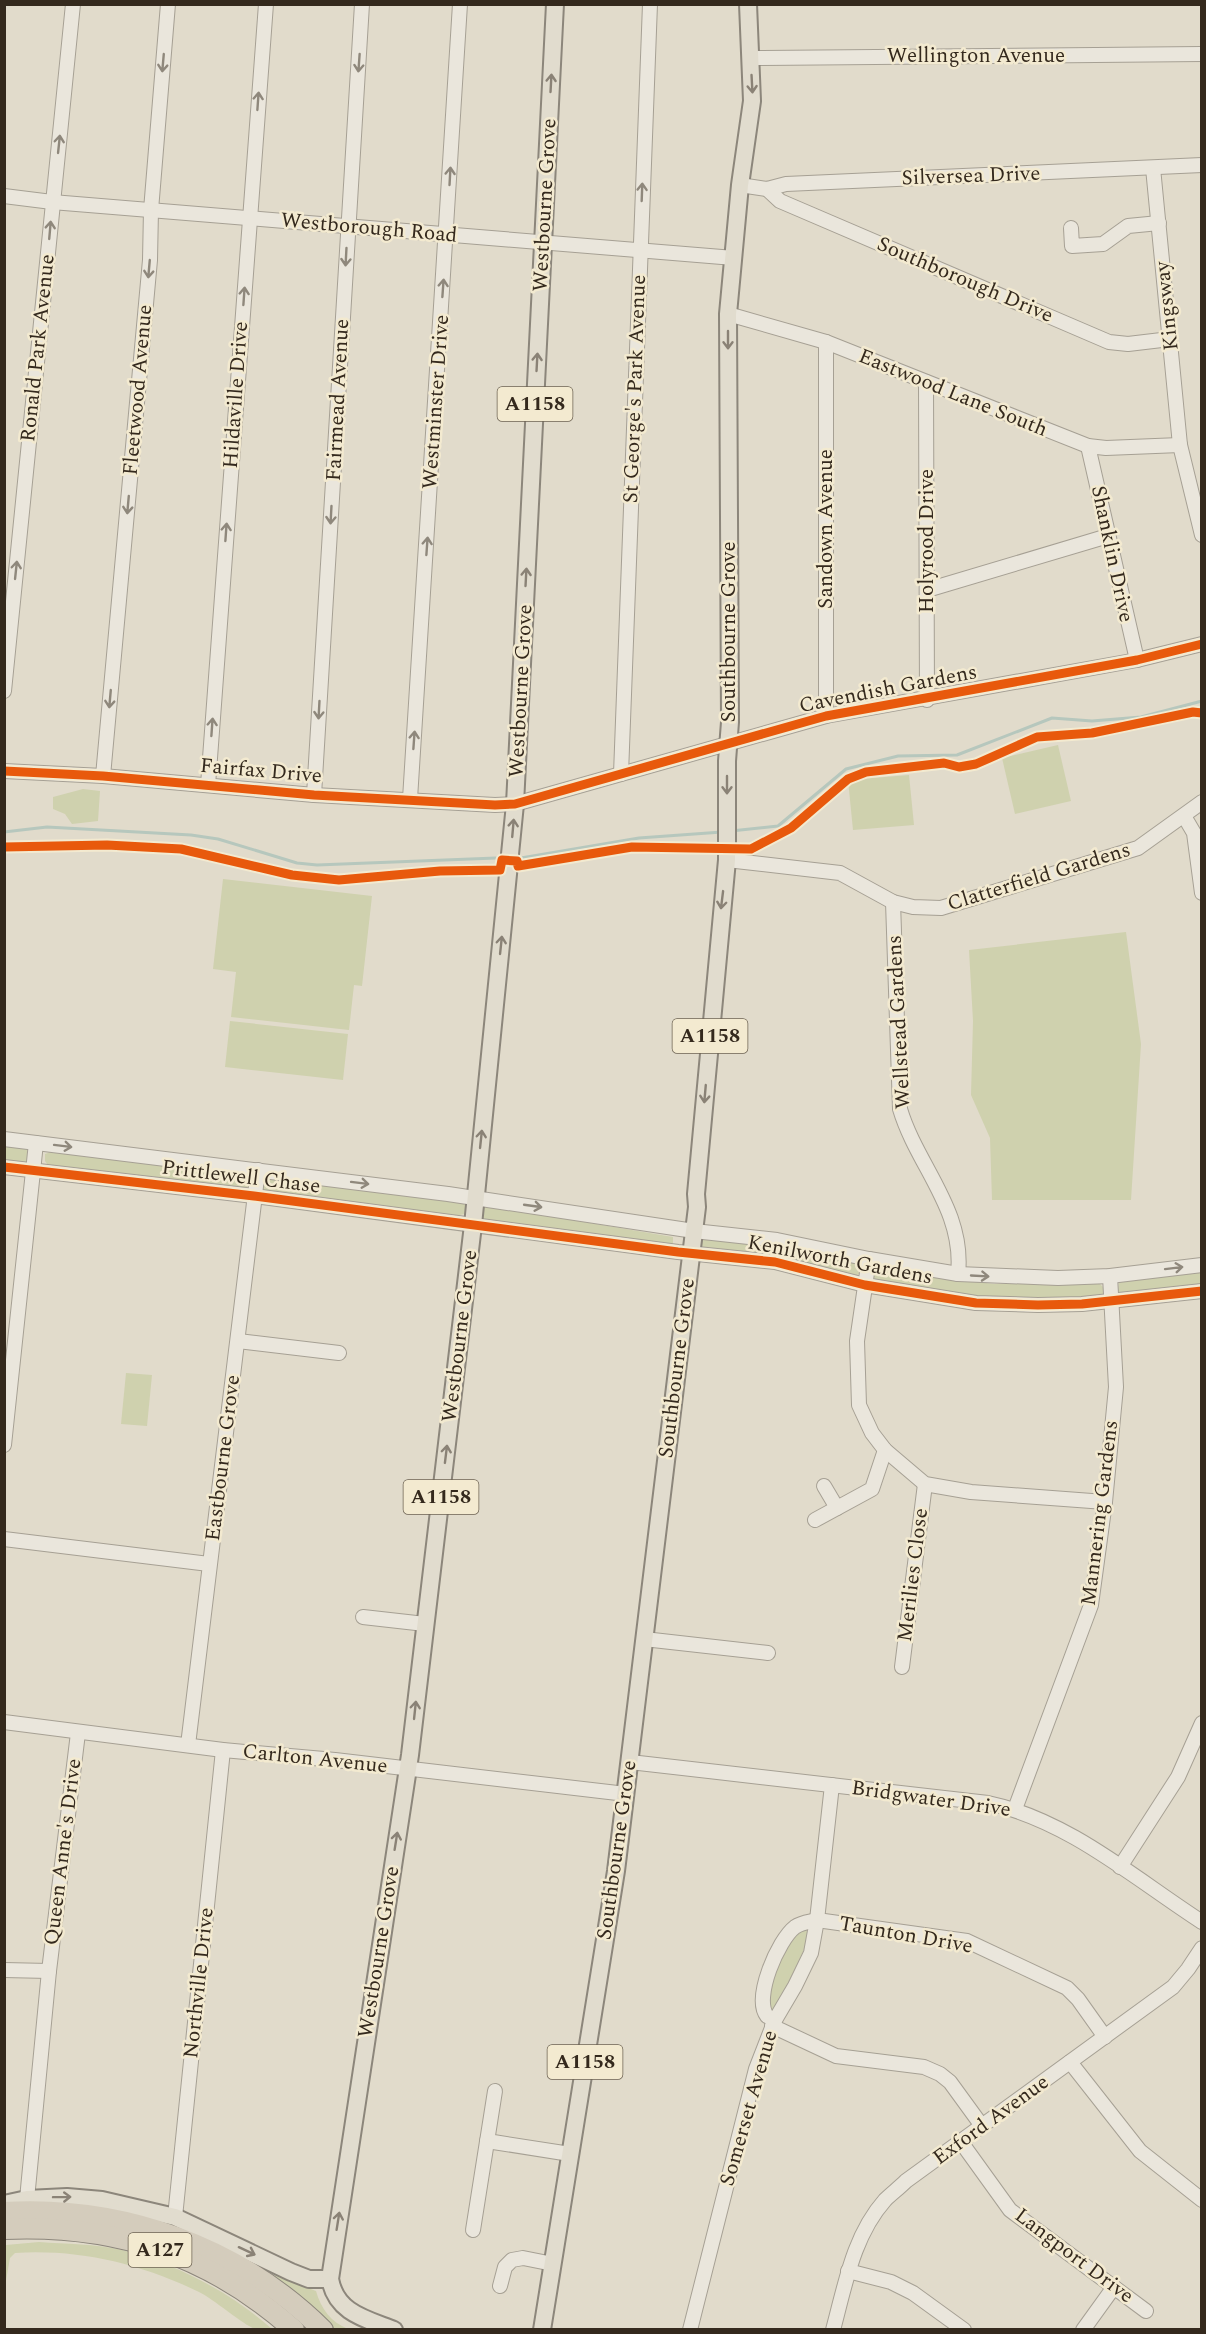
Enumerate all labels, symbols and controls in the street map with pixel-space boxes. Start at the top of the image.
street label: Wellington Avenue [887,40,1065,72]
one-way arrow [158,52,169,72]
one-way arrow [353,52,364,72]
one-way arrow [546,73,557,93]
one-way arrow [746,73,757,93]
one-way arrow [253,92,264,112]
street label: Westbourne Grove [524,117,566,293]
one-way arrow [54,135,65,155]
street label: Silversea Drive [901,158,1041,194]
one-way arrow [445,166,456,186]
one-way arrow [637,182,648,202]
street label: Westborough Road [279,204,459,252]
one-way arrow [45,220,56,240]
street label: Southborough Drive [872,228,1058,332]
one-way arrow [340,247,351,267]
street label: Ronald Park Avenue [12,253,64,443]
one-way arrow [143,258,154,278]
street label: Kingsway [1146,259,1188,352]
street label: St George's Park Avenue [615,274,655,504]
one-way arrow [438,279,449,299]
one-way arrow [238,286,249,306]
street label: Fleetwood Avenue [115,303,161,477]
street label: Westminster Drive [414,314,458,490]
street label: Fairmead Avenue [318,318,358,482]
street label: Hildaville Drive [215,320,257,470]
one-way arrow [722,330,734,350]
street label: Eastwood Lane South [854,340,1052,446]
one-way arrow [532,352,543,372]
road number: A1158 [498,387,572,421]
street label: Sandown Avenue [810,449,842,609]
street label: Holyrood Drive [911,469,943,613]
street label: Shanklin Drive [1082,483,1142,625]
one-way arrow [122,494,133,514]
one-way arrow [325,505,336,525]
one-way arrow [221,523,232,543]
one-way arrow [421,536,432,556]
street label: Southbourne Grove [713,541,745,723]
one-way arrow [11,561,22,581]
one-way arrow [521,568,532,588]
street label: Westbourne Grove [500,603,542,779]
street label: Cavendish Gardens [796,656,980,722]
one-way arrow [104,688,115,708]
one-way arrow [314,699,325,719]
one-way arrow [207,717,218,737]
one-way arrow [409,731,420,751]
street label: Fairfax Drive [199,750,323,792]
one-way arrow [721,774,733,794]
one-way arrow [508,818,519,838]
street label: Clatterfield Gardens [943,834,1135,920]
one-way arrow [717,890,728,910]
street label: Wellstead Gardens [878,934,920,1110]
one-way arrow [496,936,507,956]
road number: A1158 [672,1019,748,1053]
one-way arrow [699,1084,710,1104]
one-way arrow [476,1130,487,1150]
one-way arrow [52,1140,72,1151]
street label: Prittlewell Chase [160,1151,322,1203]
one-way arrow [350,1178,370,1189]
one-way arrow [523,1200,543,1211]
street label: Kenilworth Gardens [745,1226,935,1294]
street label: Westbourne Grove [434,1248,486,1424]
one-way arrow [1164,1262,1184,1273]
one-way arrow [969,1270,989,1281]
street label: Southbourne Grove [650,1276,704,1460]
street label: Eastbourne Grove [197,1373,249,1543]
street label: Mannering Gardens [1073,1418,1127,1608]
one-way arrow [441,1445,452,1465]
road number: A1158 [404,1480,478,1514]
street label: Merilies Close [889,1506,937,1644]
one-way arrow [410,1701,421,1721]
street label: Carlton Avenue [241,1735,389,1783]
street label: Queen Anne's Drive [36,1757,90,1947]
street label: Southbourne Grove [589,1758,645,1942]
street label: Bridgwater Drive [849,1772,1013,1826]
one-way arrow [391,1832,402,1852]
street label: Westbourne Grove [350,1864,408,2040]
street label: Northville Drive [175,1906,223,2060]
street label: Taunton Drive [837,1907,975,1963]
street label: Somerset Avenue [711,2026,787,2190]
road number: A1158 [548,2045,622,2079]
street label: Exford Avenue [926,2067,1056,2173]
one-way arrow [52,2191,72,2203]
street label: Langport Drive [1007,2200,1141,2312]
one-way arrow [333,2212,344,2231]
road number: A127 [128,2233,192,2267]
one-way arrow [238,2245,256,2257]

